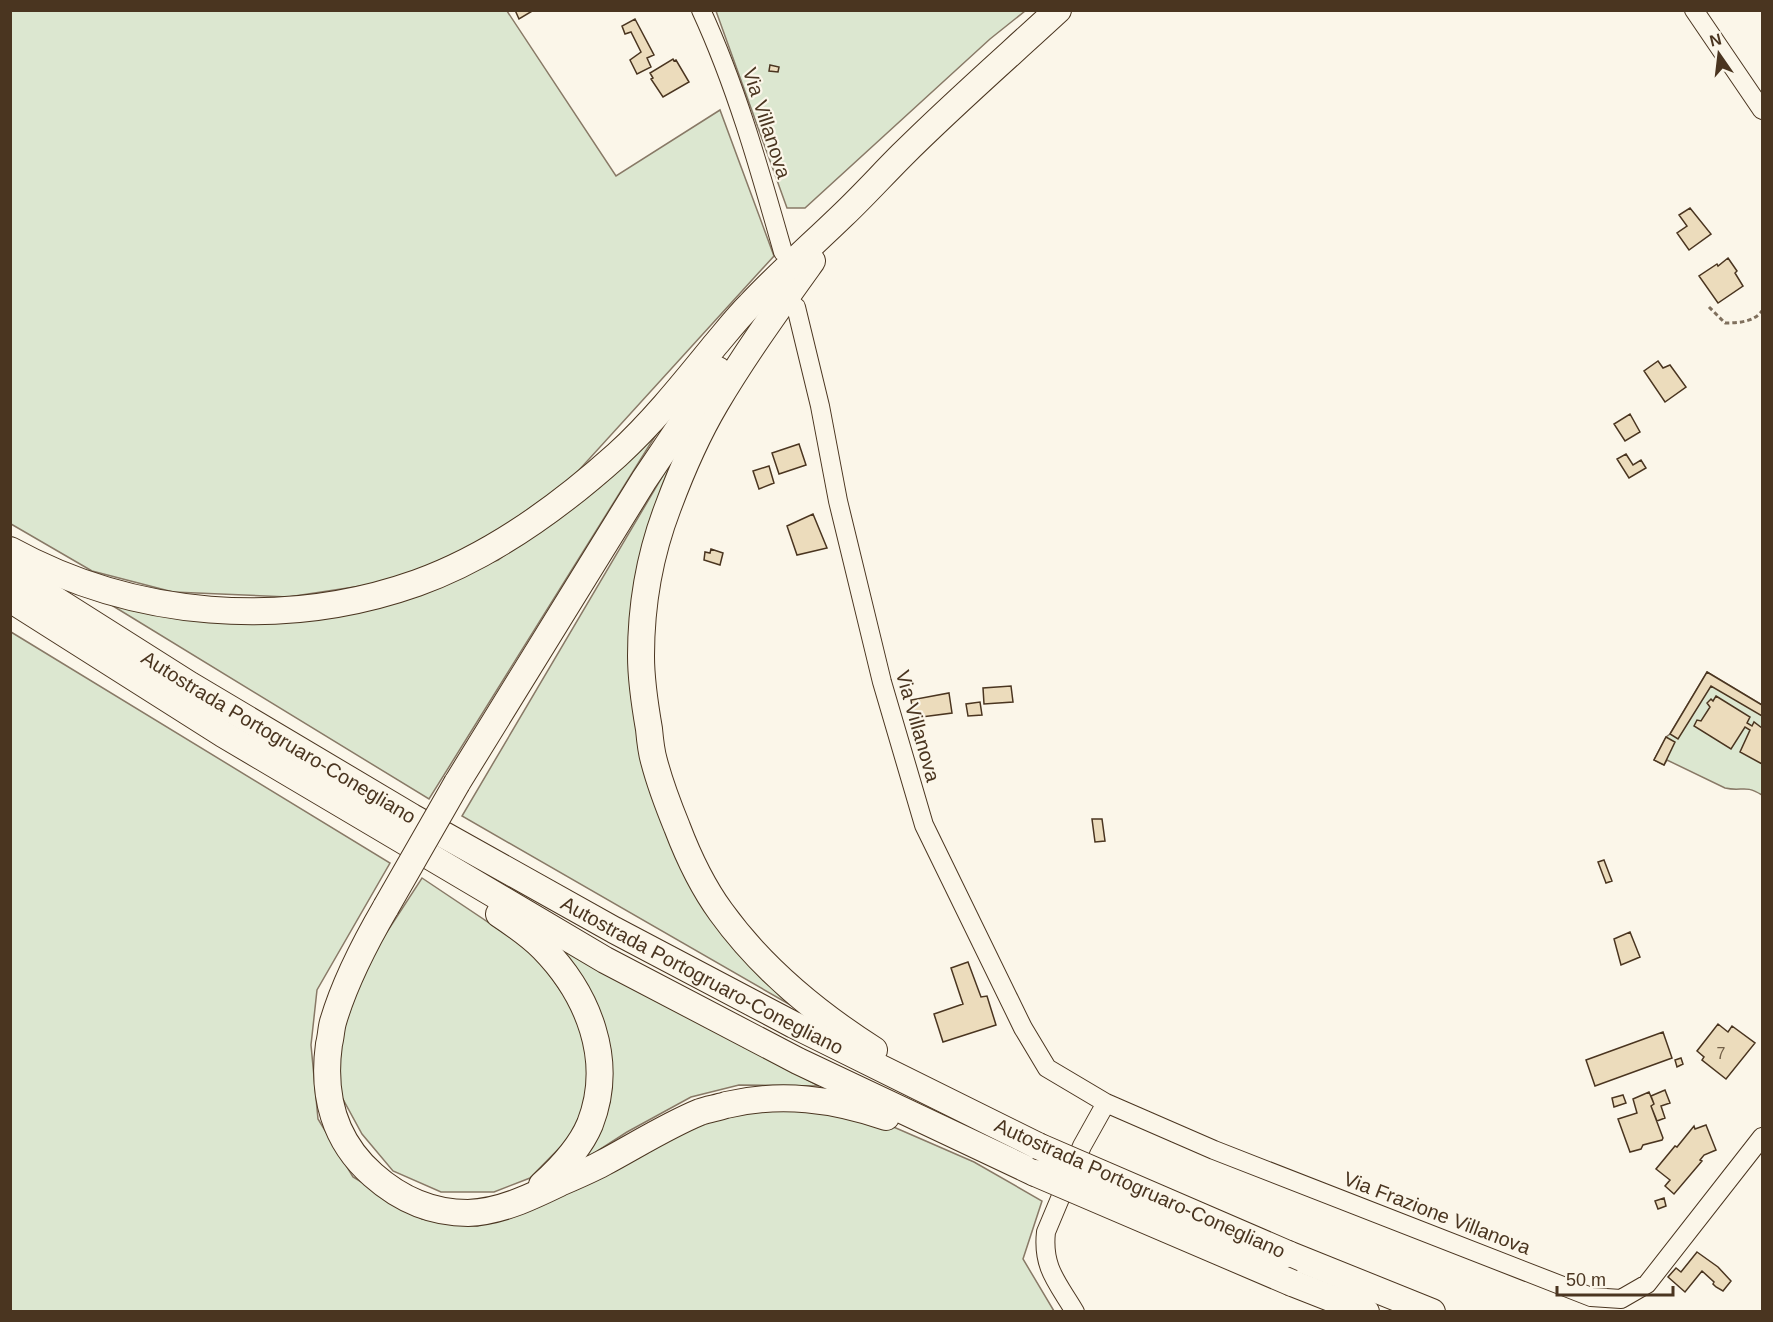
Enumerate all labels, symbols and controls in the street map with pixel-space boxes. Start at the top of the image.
north arrow [1689,24,1749,84]
text: N [1708,30,1723,50]
street label: Via Villanova [739,65,795,182]
street label: Autostrada Portogruaro-Conegliano [138,646,420,828]
street label: Via Villanova [892,668,945,785]
street label: Autostrada Portogruaro-Conegliano [557,892,847,1059]
house number: 7 [1717,1045,1726,1062]
street label: Autostrada Portogruaro-Conegliano [991,1114,1289,1262]
street label: Via Frazione Villanova [1341,1167,1534,1259]
scale bar [1557,1259,1672,1297]
text: 50 m [1566,1270,1606,1290]

